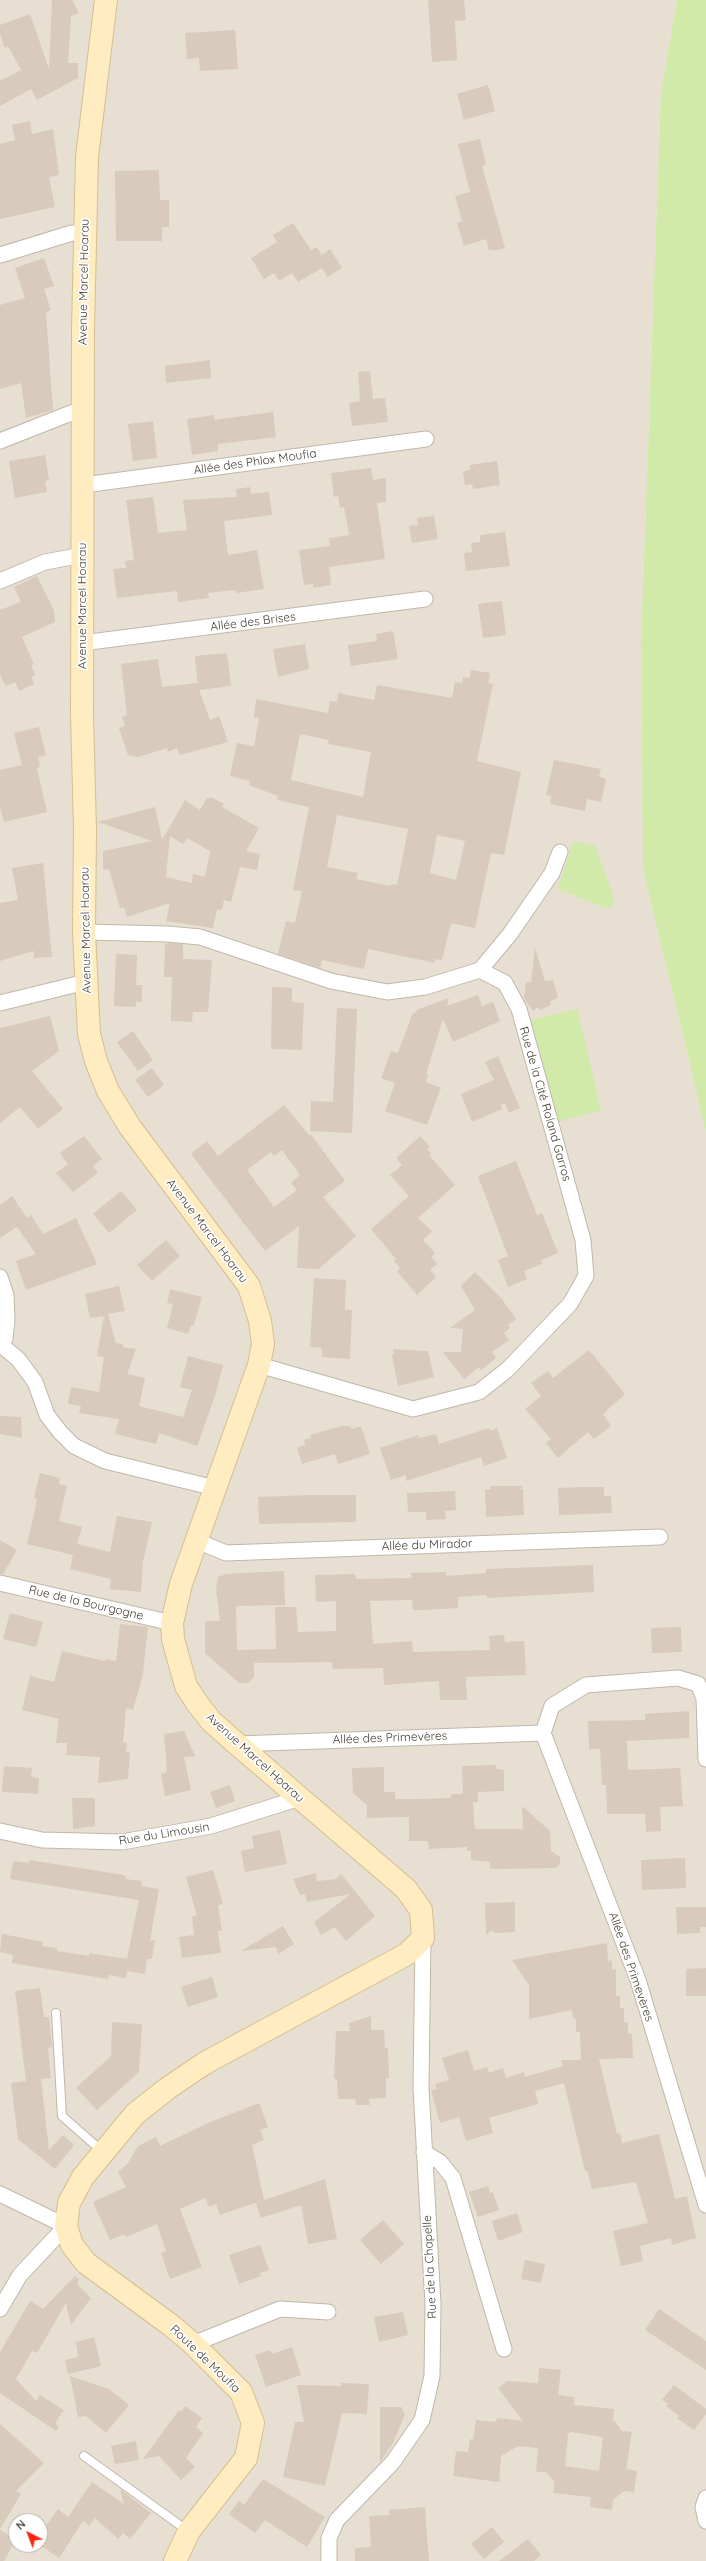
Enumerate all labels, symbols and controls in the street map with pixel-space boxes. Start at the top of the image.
street label: Avenue Marcel Hoarau [76,219,92,345]
street label: Allée des Phlox Moufia [193,446,317,478]
street label: Avenue Marcel Hoarau [75,543,89,669]
street label: Allée des Brises [209,610,297,634]
street label: Avenue Marcel Hoarau [78,867,94,993]
street label: Rue de la Cité Roland Garros [516,1025,574,1183]
street label: Avenue Marcel Hoarau [163,1176,251,1286]
street label: Allée du Mirador [381,1536,473,1554]
street label: Rue de la Bourgogne [27,1583,145,1623]
street label: Avenue Marcel Hoarau [203,1710,307,1806]
street label: Allée des Primevères [332,1729,448,1747]
street label: Rue du Limousin [118,1820,210,1848]
street label: Allée des Primevères [606,1910,656,2024]
street label: Rue de la Chapelle [420,2215,440,2319]
street label: Route de Moufia [167,2322,243,2396]
north arrow [8,2513,48,2553]
text: N [13,2517,28,2533]

